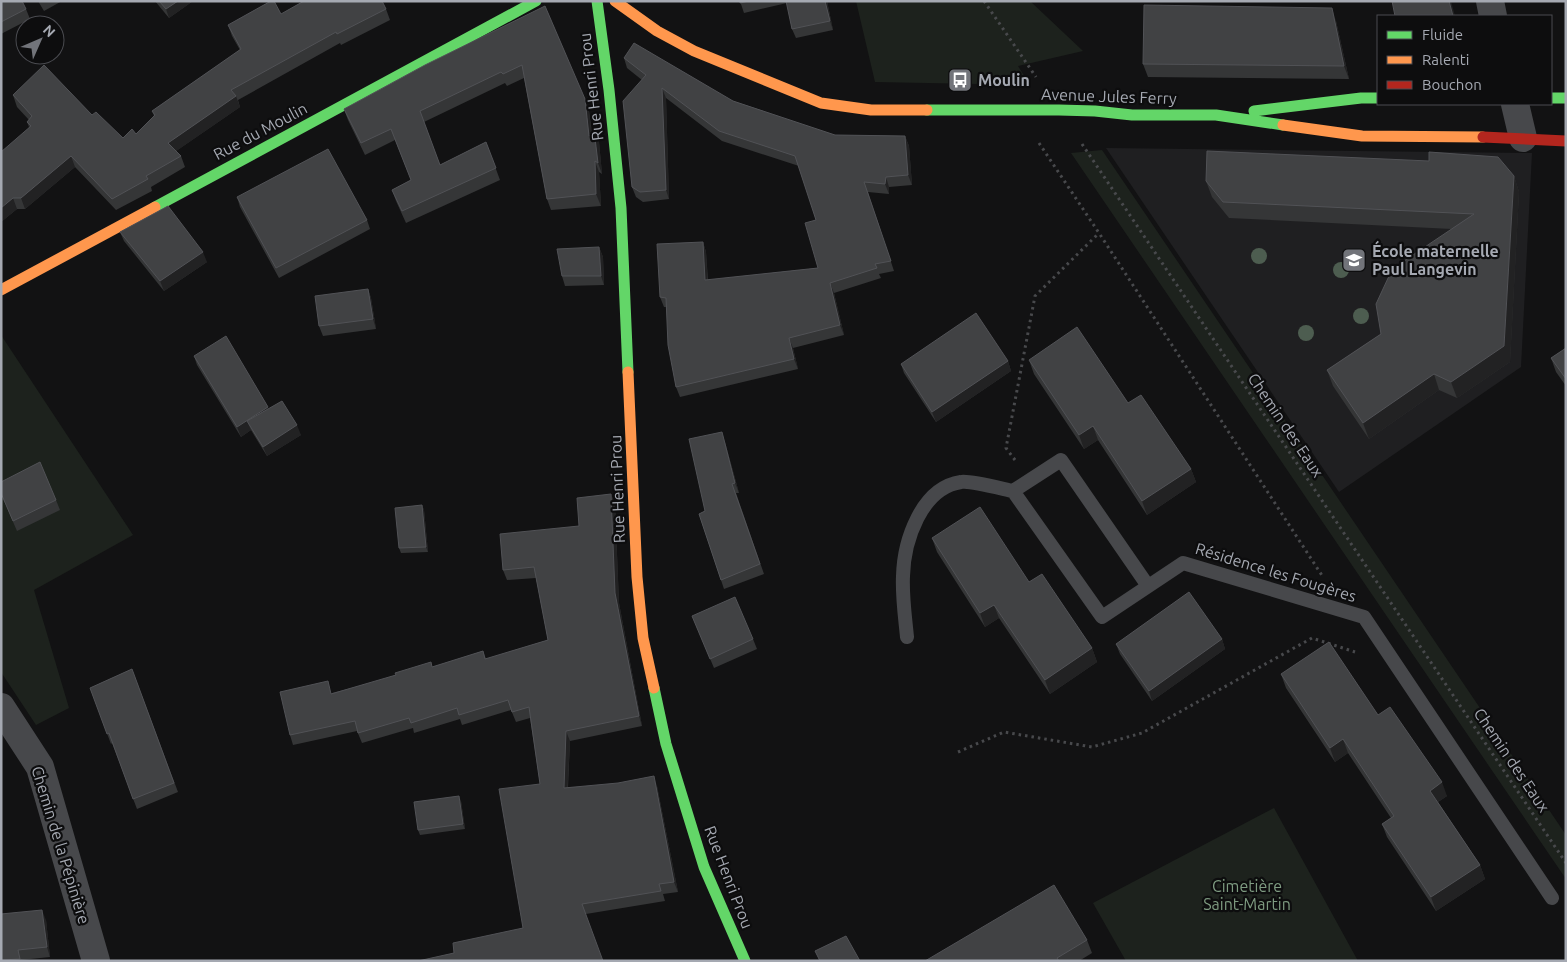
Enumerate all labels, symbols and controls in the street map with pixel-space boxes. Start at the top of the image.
north arrow [15,15,65,65]
legend [1377,15,1552,105]
text: N [40,21,59,40]
text: Fluide [1422,26,1463,43]
street label: Rue Henri Prou [575,32,607,142]
text: Ralenti [1422,51,1469,68]
bus stop icon: Moulin [947,67,973,93]
place label: Moulin [978,71,1030,89]
text: Bouchon [1422,76,1482,93]
street label: Avenue Jules Ferry [1041,85,1177,107]
street label: Rue du Moulin [210,99,310,163]
place label: École maternelle Paul Langevin [1372,240,1499,278]
school or university icon: École maternelle Paul Langevin [1341,247,1367,273]
street label: Chemin des Eaux [1245,370,1327,480]
street label: Rue Henri Prou [606,434,628,544]
street label: Résidence les Fougères [1193,539,1359,605]
street label: Chemin des Eaux [1471,705,1553,815]
street label: Chemin de la Pépinière [28,764,94,926]
street label: Rue Henri Prou [701,823,757,931]
park label: Cimetière Saint-Martin [1203,877,1291,913]

